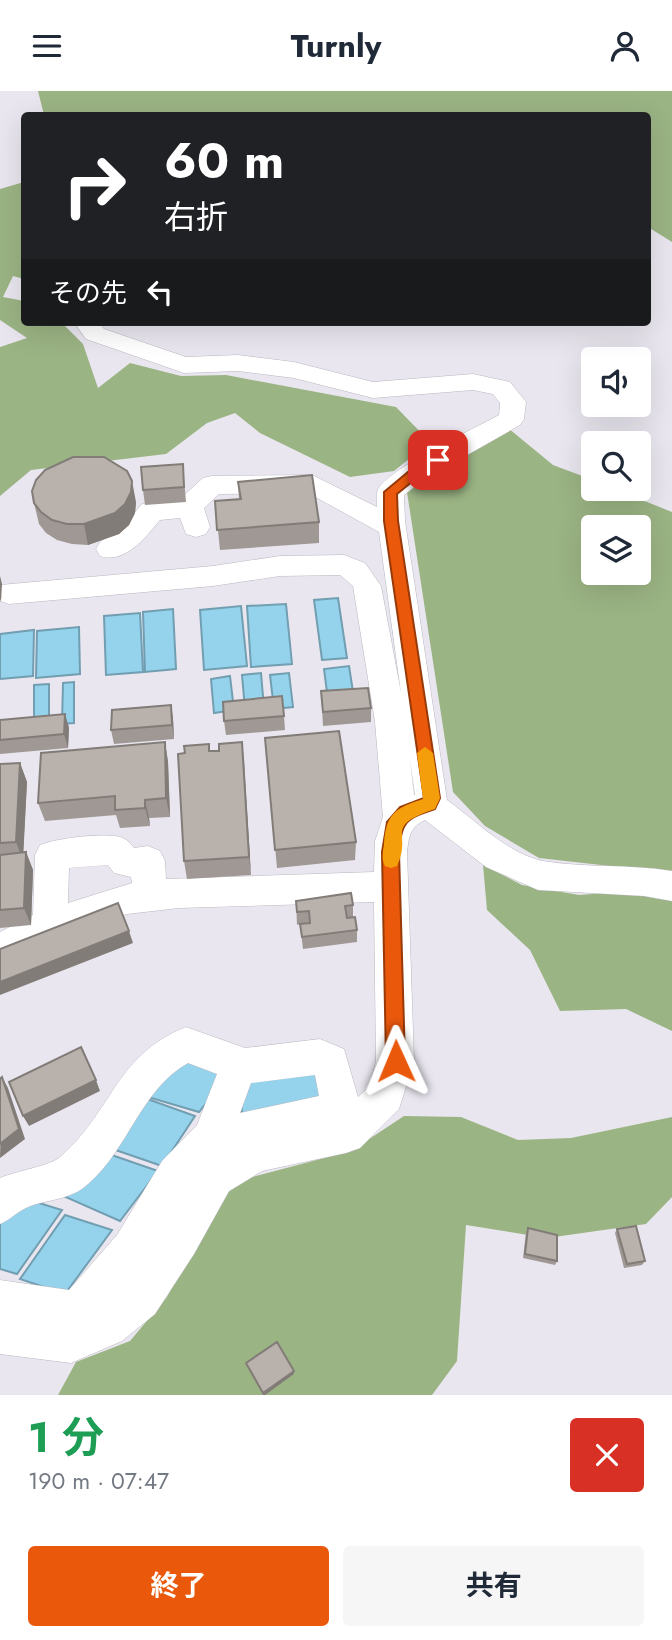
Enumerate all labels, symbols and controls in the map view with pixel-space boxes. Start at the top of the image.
text: Turnly [291,23,381,69]
icon: menu [28,27,66,65]
icon: person [606,27,644,65]
text: 60 m [164,126,284,196]
icon: right [49,140,140,231]
text: 右折 [164,194,228,240]
icon: left [141,273,179,311]
text: その先 [49,274,127,312]
map controls [581,347,651,585]
button: sound [581,347,651,417]
pin [408,430,468,490]
button: search [581,431,651,501]
icon: arrive [419,441,457,479]
button: layers [581,515,651,585]
position arrow [359,1024,433,1098]
text: 1 分 [28,1407,104,1468]
button: close [570,1418,644,1492]
text: 190 m · 07:47 [28,1464,169,1498]
button: 終了 [28,1546,329,1626]
button: 共有 [343,1546,644,1626]

